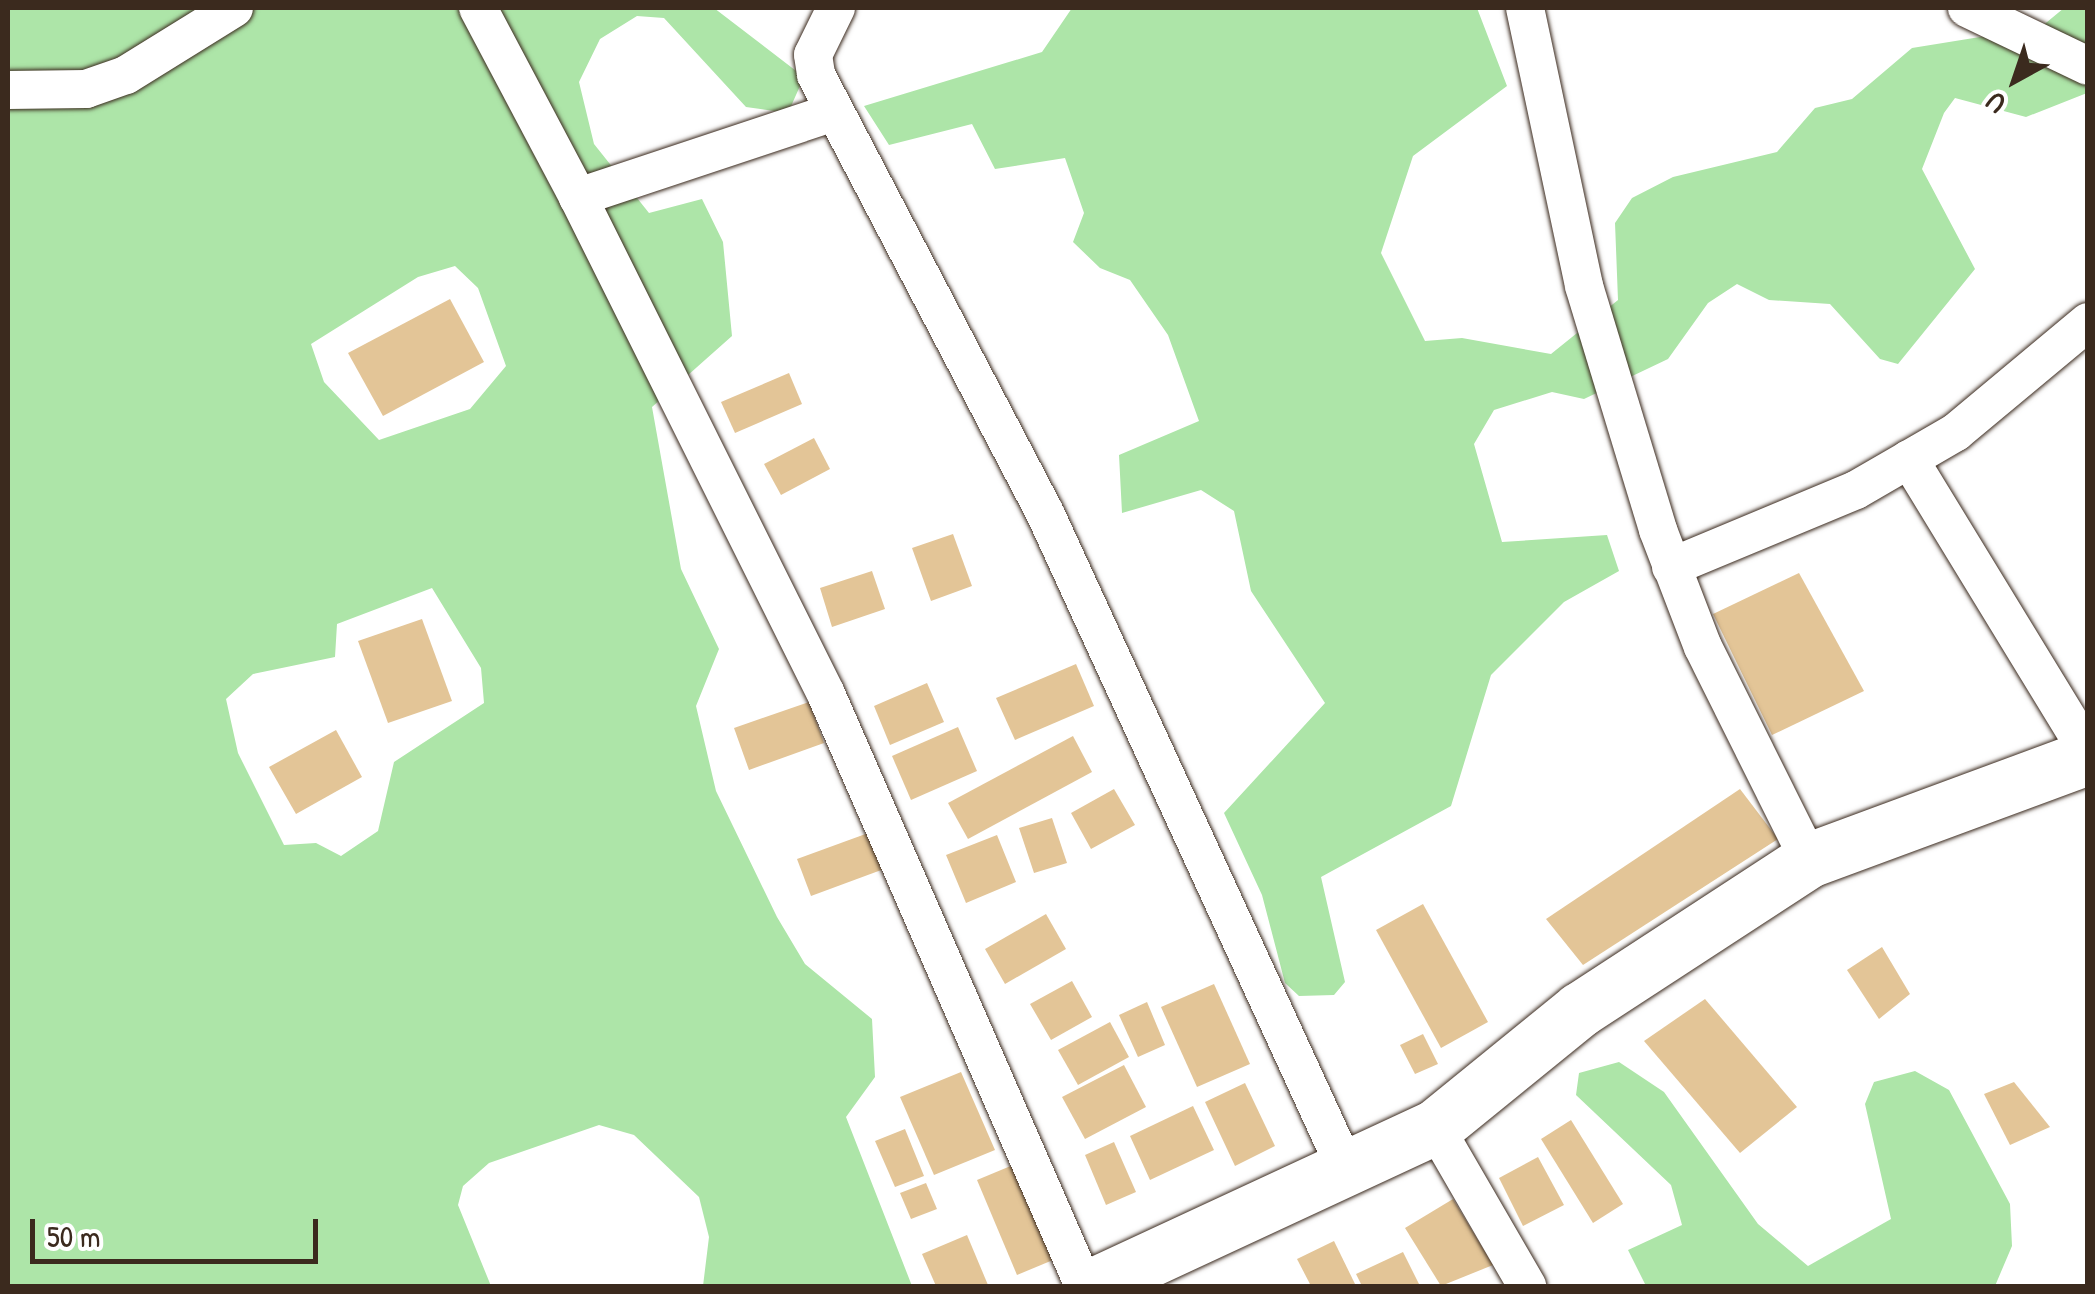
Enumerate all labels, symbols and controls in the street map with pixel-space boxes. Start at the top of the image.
north arrow [1965,30,2065,130]
text: U [1978,83,2014,122]
scale bar [35,1199,322,1261]
text: 50 m [47,1216,100,1256]

